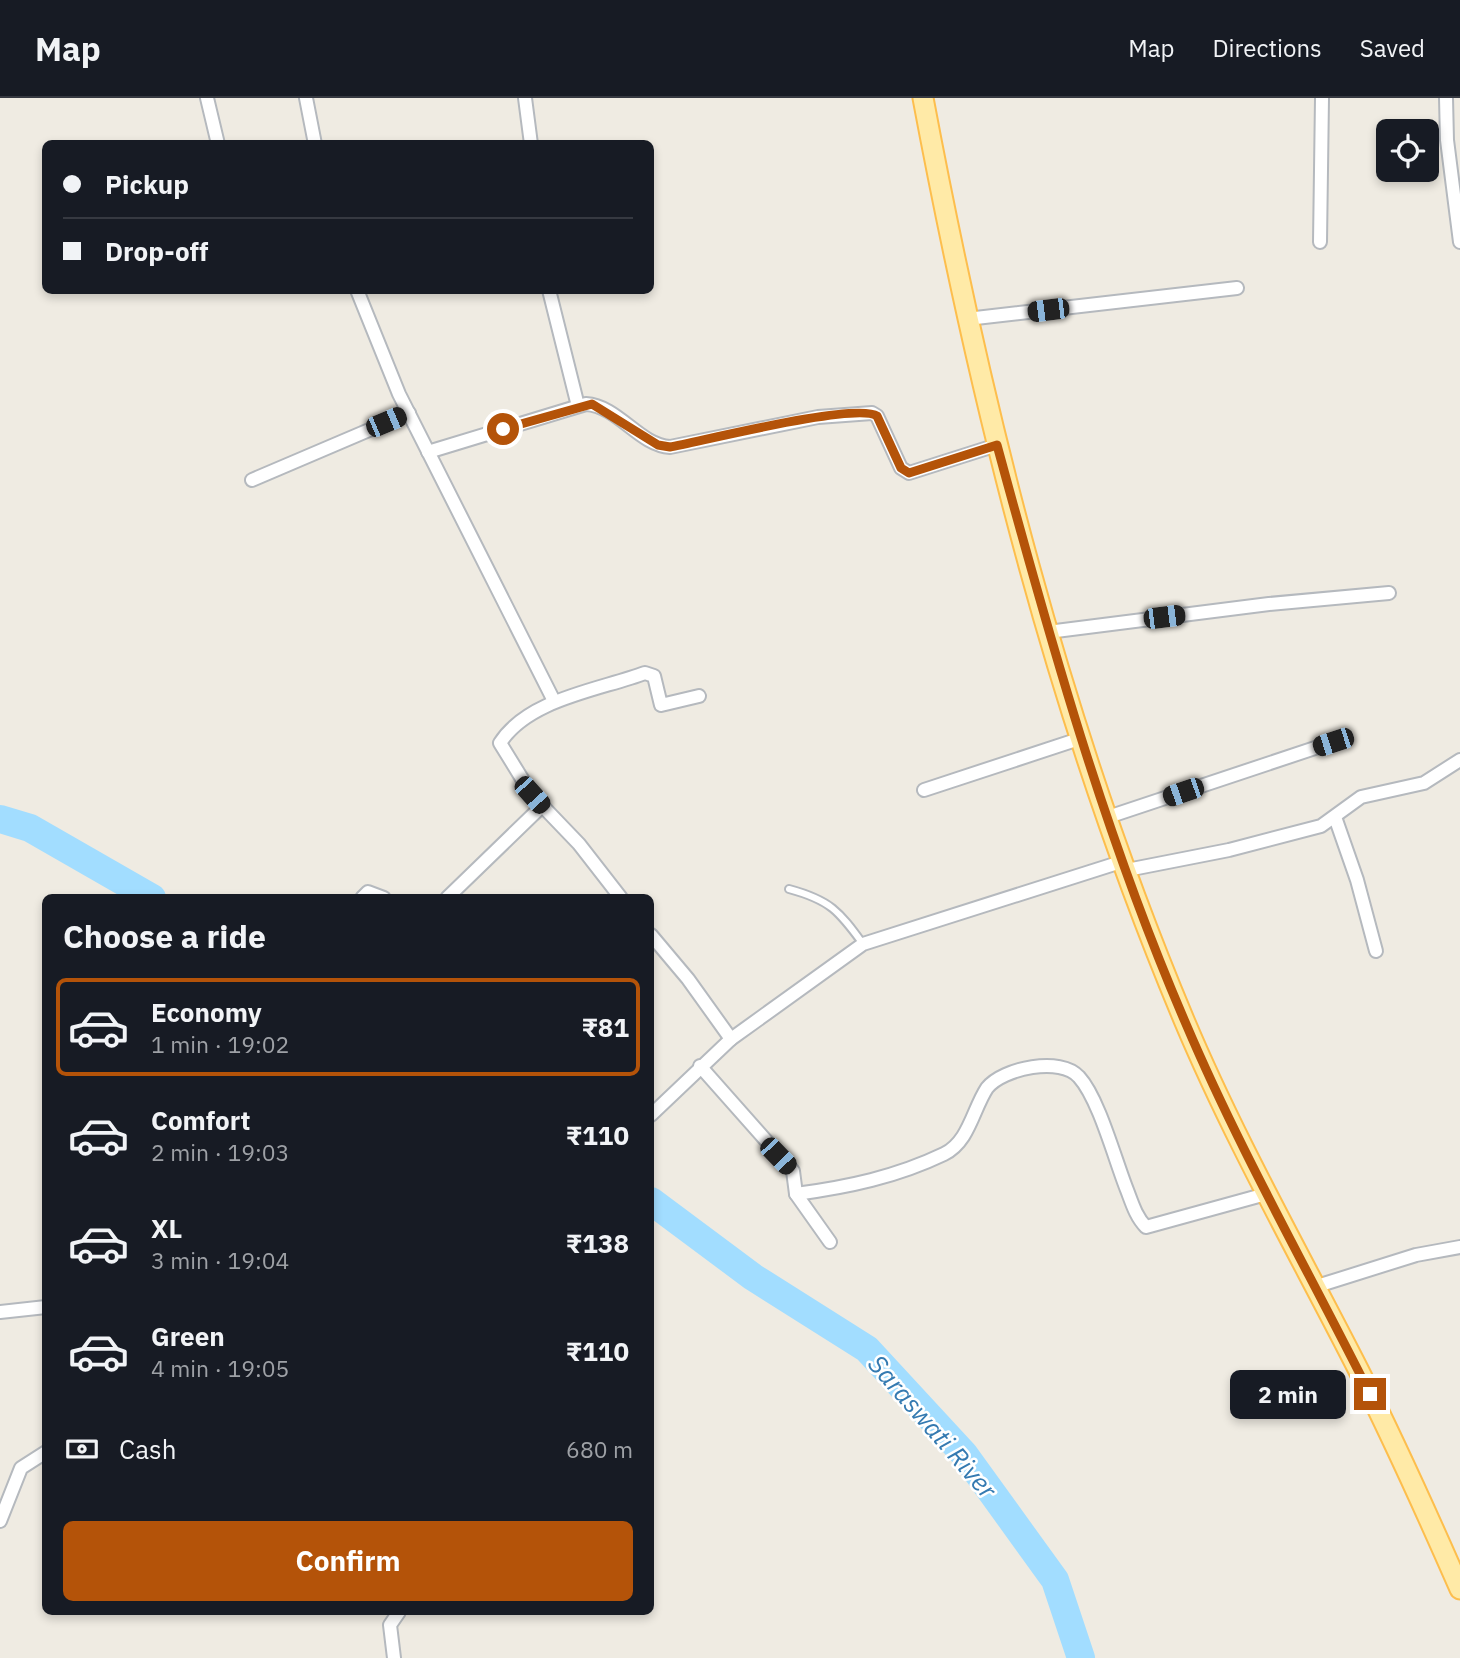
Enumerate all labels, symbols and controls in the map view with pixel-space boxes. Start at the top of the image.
text: Map [35,27,101,70]
text: Map [1128,32,1174,64]
text: Directions [1212,32,1322,64]
text: Saved [1360,32,1425,64]
map controls [1376,119,1439,182]
button: locate [1376,119,1439,182]
text: Pickup [105,167,189,201]
text: Drop-off [105,234,208,268]
car [1026,297,1071,323]
car [363,404,410,440]
route start [487,413,519,445]
car [1142,604,1187,630]
car [1310,726,1357,758]
car [511,772,554,818]
car [1160,775,1207,809]
text: Choose a ride [63,915,266,957]
text: Economy [151,995,262,1029]
icon: car [67,996,130,1059]
text: ₹81 [581,1010,629,1044]
text: 1 min · 19:02 [151,1029,289,1059]
text: Comfort [151,1103,250,1137]
icon: car [67,1104,130,1167]
text: ₹110 [566,1118,629,1152]
car [756,1134,801,1178]
text: 2 min · 19:03 [151,1137,289,1167]
text: XL [151,1211,182,1245]
icon: car [67,1212,130,1275]
text: ₹138 [566,1226,629,1260]
text: 3 min · 19:04 [151,1245,289,1275]
text: Green [151,1319,225,1353]
icon: car [67,1320,130,1383]
text: ₹110 [566,1334,629,1368]
water label: Saraswati River [861,1347,1006,1506]
text: 4 min · 19:05 [151,1353,289,1383]
callout: 2 min [1230,1370,1346,1418]
route end [1354,1378,1386,1410]
text: 2 min [1258,1379,1318,1409]
icon: cash [63,1430,101,1468]
text: Cash [119,1432,176,1466]
text: 680 m [566,1434,633,1464]
button: Confirm [63,1521,633,1601]

